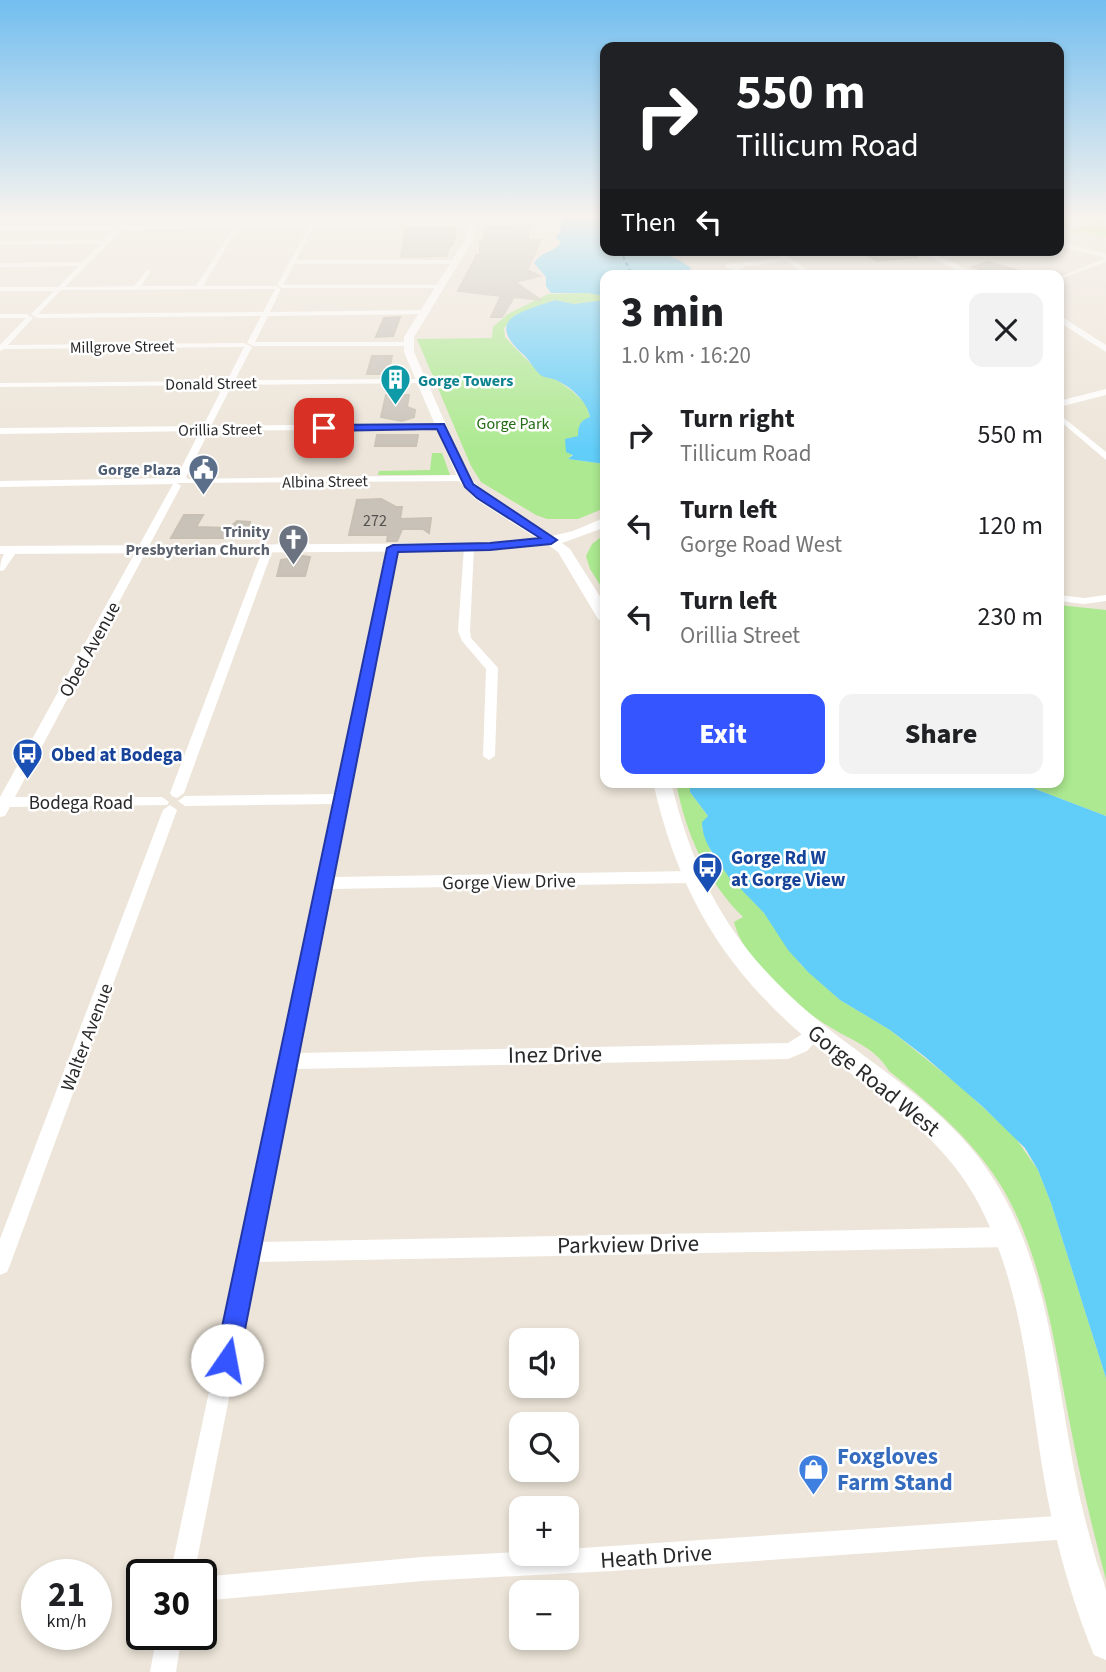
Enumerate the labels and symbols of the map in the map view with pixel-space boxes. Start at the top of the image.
street label: Millgrove Street [70,335,175,359]
building icon: Gorge Towers [378,363,412,407]
place label: Gorge Towers [418,370,513,392]
street label: Donald Street [165,372,258,396]
pin [294,398,354,458]
park label: Gorge Park [477,413,549,435]
street label: Orillia Street [178,418,263,442]
public building icon: Gorge Plaza [187,452,221,496]
place label: Gorge Plaza [98,459,181,481]
street label: Albina Street [282,470,369,494]
house number: 272 [363,510,387,532]
place label: Trinity Presbyterian Church [125,521,271,561]
church icon: Trinity Presbyterian Church [276,523,310,567]
street label: Obed Avenue [53,597,128,702]
bus stop icon: Obed at Bodega [11,737,45,781]
place label: Obed at Bodega [51,742,183,769]
street label: Bodega Road [29,790,133,817]
place label: Gorge Rd W at Gorge View [731,845,846,894]
bus stop icon: Gorge Rd W at Gorge View [691,851,725,895]
street label: Gorge View Drive [442,868,576,897]
street label: Walter Avenue [54,980,120,1095]
street label: Gorge Road West [800,1017,947,1144]
street label: Inez Drive [508,1037,602,1072]
street label: Parkview Drive [557,1227,699,1262]
position arrow [190,1323,264,1397]
place label: Foxgloves Farm Stand [837,1440,953,1499]
shop icon: Foxgloves Farm Stand [797,1452,831,1496]
street label: Heath Drive [599,1536,713,1577]
speed limit sign: 30 [126,1559,217,1650]

